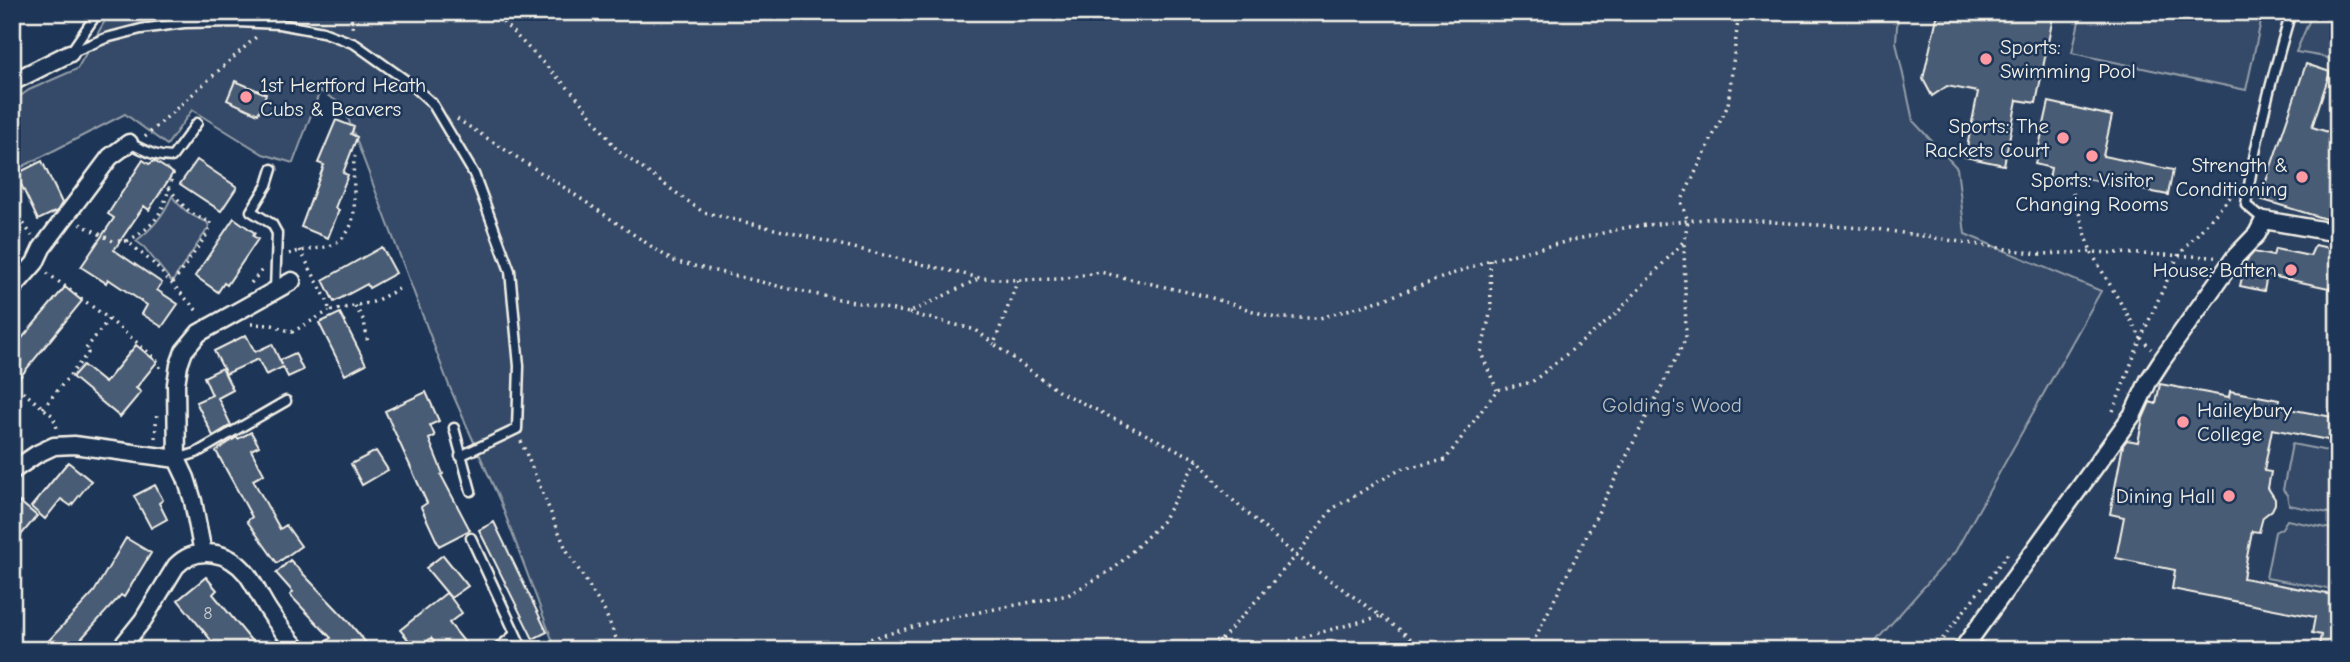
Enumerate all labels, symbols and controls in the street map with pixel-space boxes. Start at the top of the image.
place label: Sports: Swimming Pool [2000,35,2136,83]
marker: Sports: Swimming Pool [1978,51,1994,67]
place label: 1st Hertford Heath Cubs & Beavers [260,73,426,121]
marker: 1st Hertford Heath Cubs & Beavers [238,89,254,105]
place label: Sports: The Rackets Court [1925,114,2050,162]
marker: Sports: The Rackets Court [2055,130,2071,146]
marker: Sports: Visitor Changing Rooms [2084,148,2100,164]
place label: Strength & Conditioning [2175,153,2288,201]
place label: Sports: Visitor Changing Rooms [2016,168,2168,216]
marker: Strength & Conditioning [2294,169,2310,185]
place label: House: Batten [2153,258,2277,282]
marker: House: Batten [2283,262,2299,278]
park label: Golding's Wood [1602,393,1742,417]
place label: Haileybury College [2197,398,2293,446]
marker: Haileybury College [2175,414,2191,430]
place label: Dining Hall [2116,484,2215,508]
marker: Dining Hall [2221,488,2237,504]
house number: 8 [203,603,213,624]

